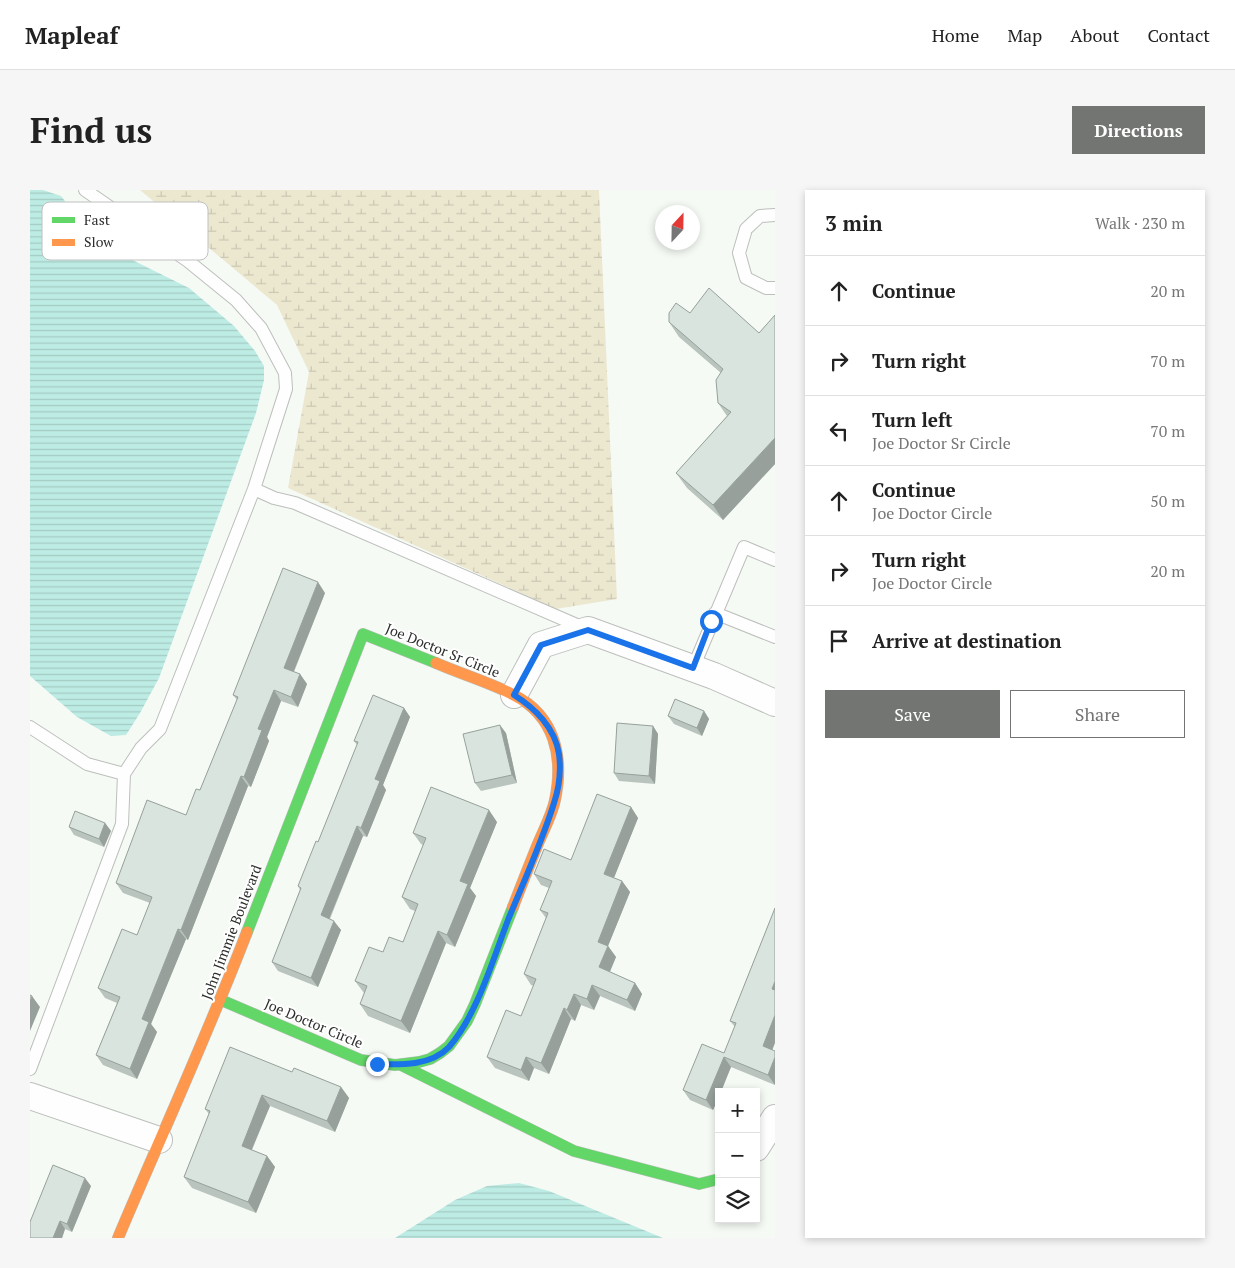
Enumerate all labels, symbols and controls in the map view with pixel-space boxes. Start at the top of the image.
text: Mapleaf [25,19,118,51]
text: Home [932,23,979,47]
text: Map [1007,23,1042,47]
text: About [1070,23,1119,47]
text: Contact [1147,23,1210,47]
button: Directions [1072,106,1205,154]
text: Find us [30,107,152,153]
legend [42,202,208,260]
north arrow [655,205,700,250]
text: 3 min [825,209,882,237]
text: Fast [84,210,111,229]
text: Walk · 230 m [1095,212,1185,234]
text: Slow [84,232,114,251]
icon: ahead [825,277,853,305]
text: Continue [872,278,956,303]
text: 20 m [1150,280,1185,302]
icon: right [825,347,853,375]
text: Turn right [872,348,966,373]
text: 70 m [1150,350,1185,372]
text: Turn left [872,407,953,432]
icon: left [825,417,853,445]
text: 70 m [1150,420,1185,442]
text: Joe Doctor Sr Circle [872,432,1011,454]
text: Continue [872,477,956,502]
icon: ahead [825,487,853,515]
text: 50 m [1150,490,1185,512]
text: Joe Doctor Circle [872,502,992,524]
text: Turn right [872,547,966,572]
icon: right [825,557,853,585]
text: 20 m [1150,560,1185,582]
text: Joe Doctor Circle [872,572,992,594]
route start [700,610,723,633]
street label: Joe Doctor Sr Circle [383,618,503,682]
icon: arrive [825,627,853,655]
text: Arrive at destination [872,628,1061,653]
button: Save [825,690,1000,738]
button: Share [1010,690,1185,738]
street label: John Jimmie Boulevard [197,862,266,1002]
street label: Joe Doctor Circle [262,994,366,1052]
route end [366,1053,389,1076]
map controls [715,1088,760,1223]
button: + [715,1088,760,1133]
button: − [715,1133,760,1178]
button: layers [715,1178,760,1223]

